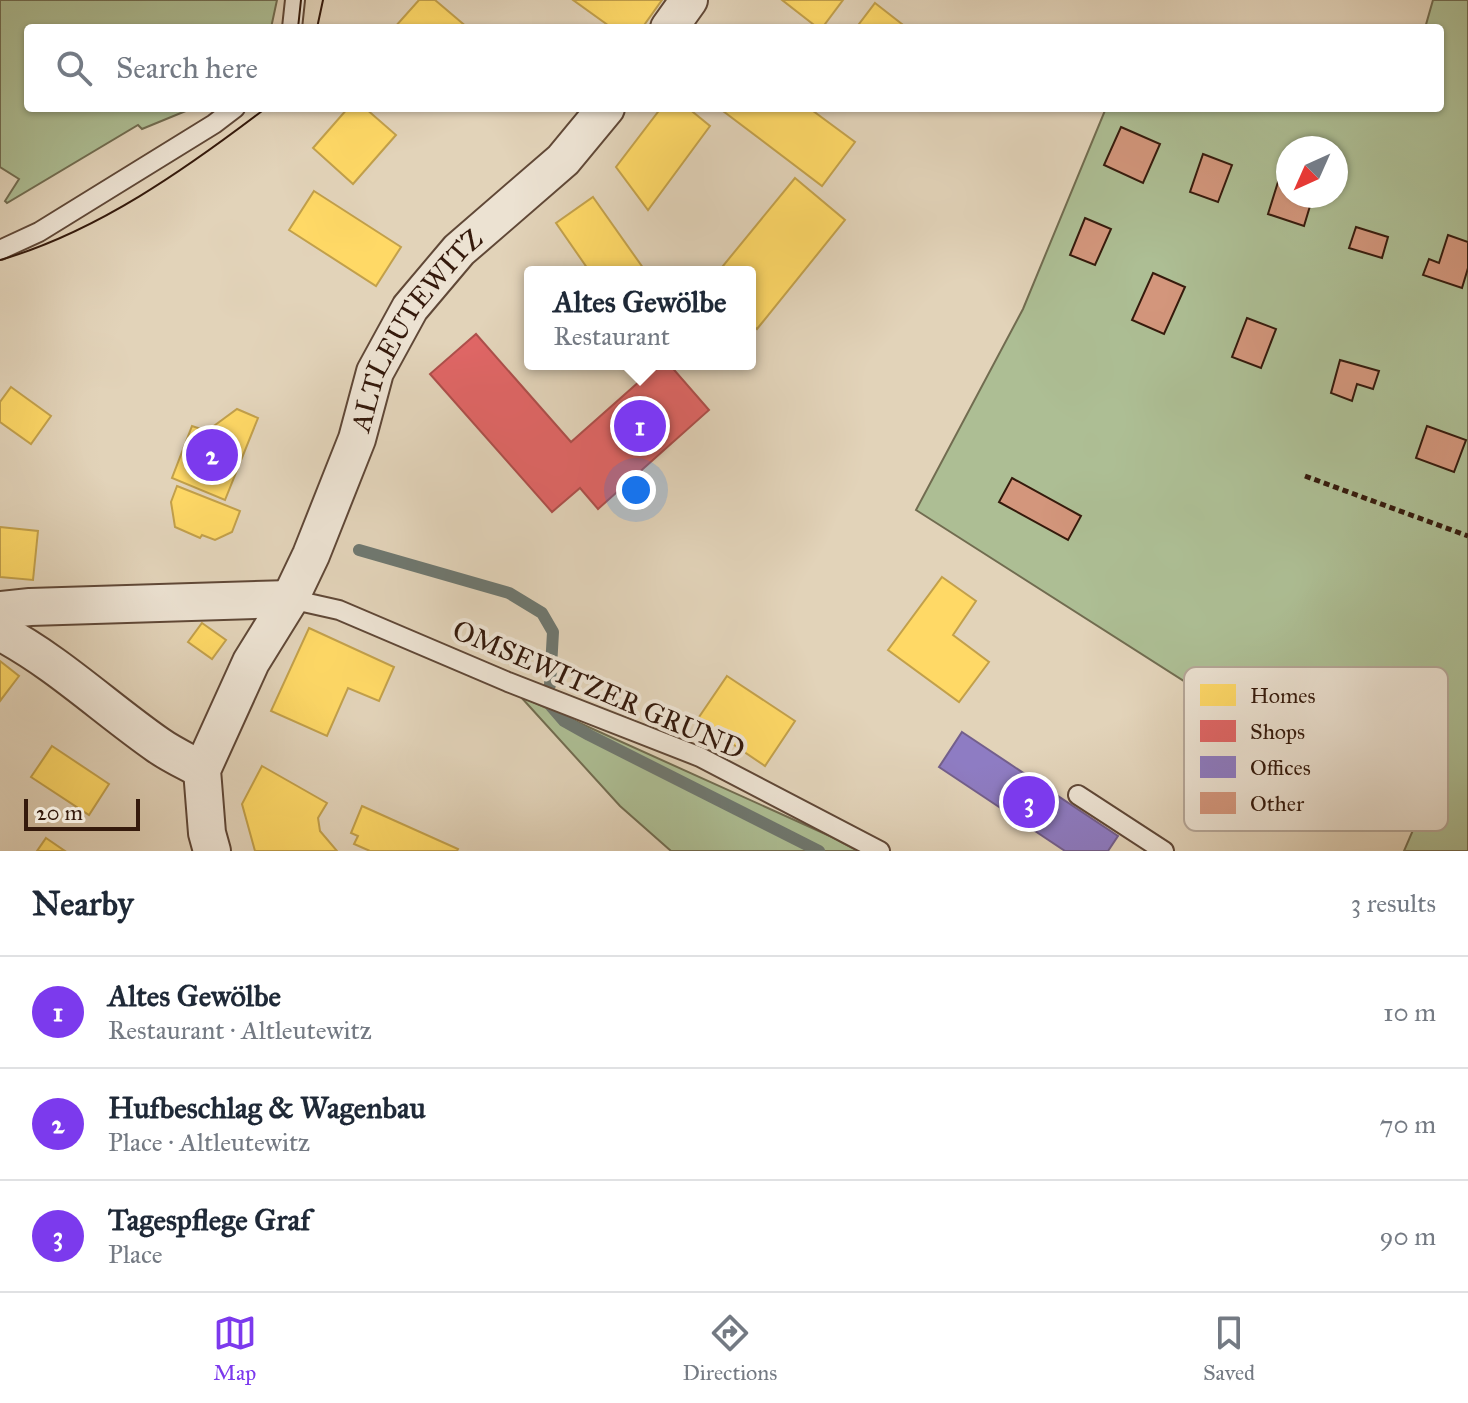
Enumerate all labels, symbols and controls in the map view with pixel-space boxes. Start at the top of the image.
search box [24,24,1444,112]
icon: search [52,46,96,90]
text: Search here [116,50,258,86]
north arrow [1276,136,1348,208]
street label: ALTLEUTEWITZ [343,221,490,436]
popup [524,266,756,370]
text: Altes Gewölbe [554,284,726,320]
text: Restaurant [554,320,670,352]
pin: 1 [614,396,666,456]
pin: 2 [186,425,238,485]
your location [616,470,656,510]
street label: OMSEWITZER GRUND [447,612,750,767]
legend [1184,667,1448,831]
text: Homes [1250,682,1316,709]
text: Shops [1250,718,1305,745]
text: Offices [1250,754,1311,781]
pin: 3 [1003,772,1055,832]
text: Other [1250,790,1305,817]
scale bar [24,795,140,831]
text: 20 m [36,799,83,826]
text: Nearby [32,883,134,924]
text: 3 results [1351,887,1436,919]
text: Altes Gewölbe [108,978,281,1014]
text: 1 [53,996,63,1028]
text: 10 m [1383,996,1436,1028]
text: Restaurant · Altleutewitz [108,1014,372,1046]
text: Hufbeschlag & Wagenbau [108,1090,426,1126]
text: 2 [52,1108,64,1140]
text: 70 m [1380,1108,1436,1140]
text: Place · Altleutewitz [108,1126,310,1158]
text: Tagespflege Graf [108,1202,310,1238]
text: 3 [53,1220,63,1252]
text: 90 m [1379,1220,1436,1252]
text: Place [108,1238,163,1270]
tab: Map [213,1311,257,1386]
tab: Directions [682,1311,777,1386]
tab: Saved [1203,1311,1255,1386]

